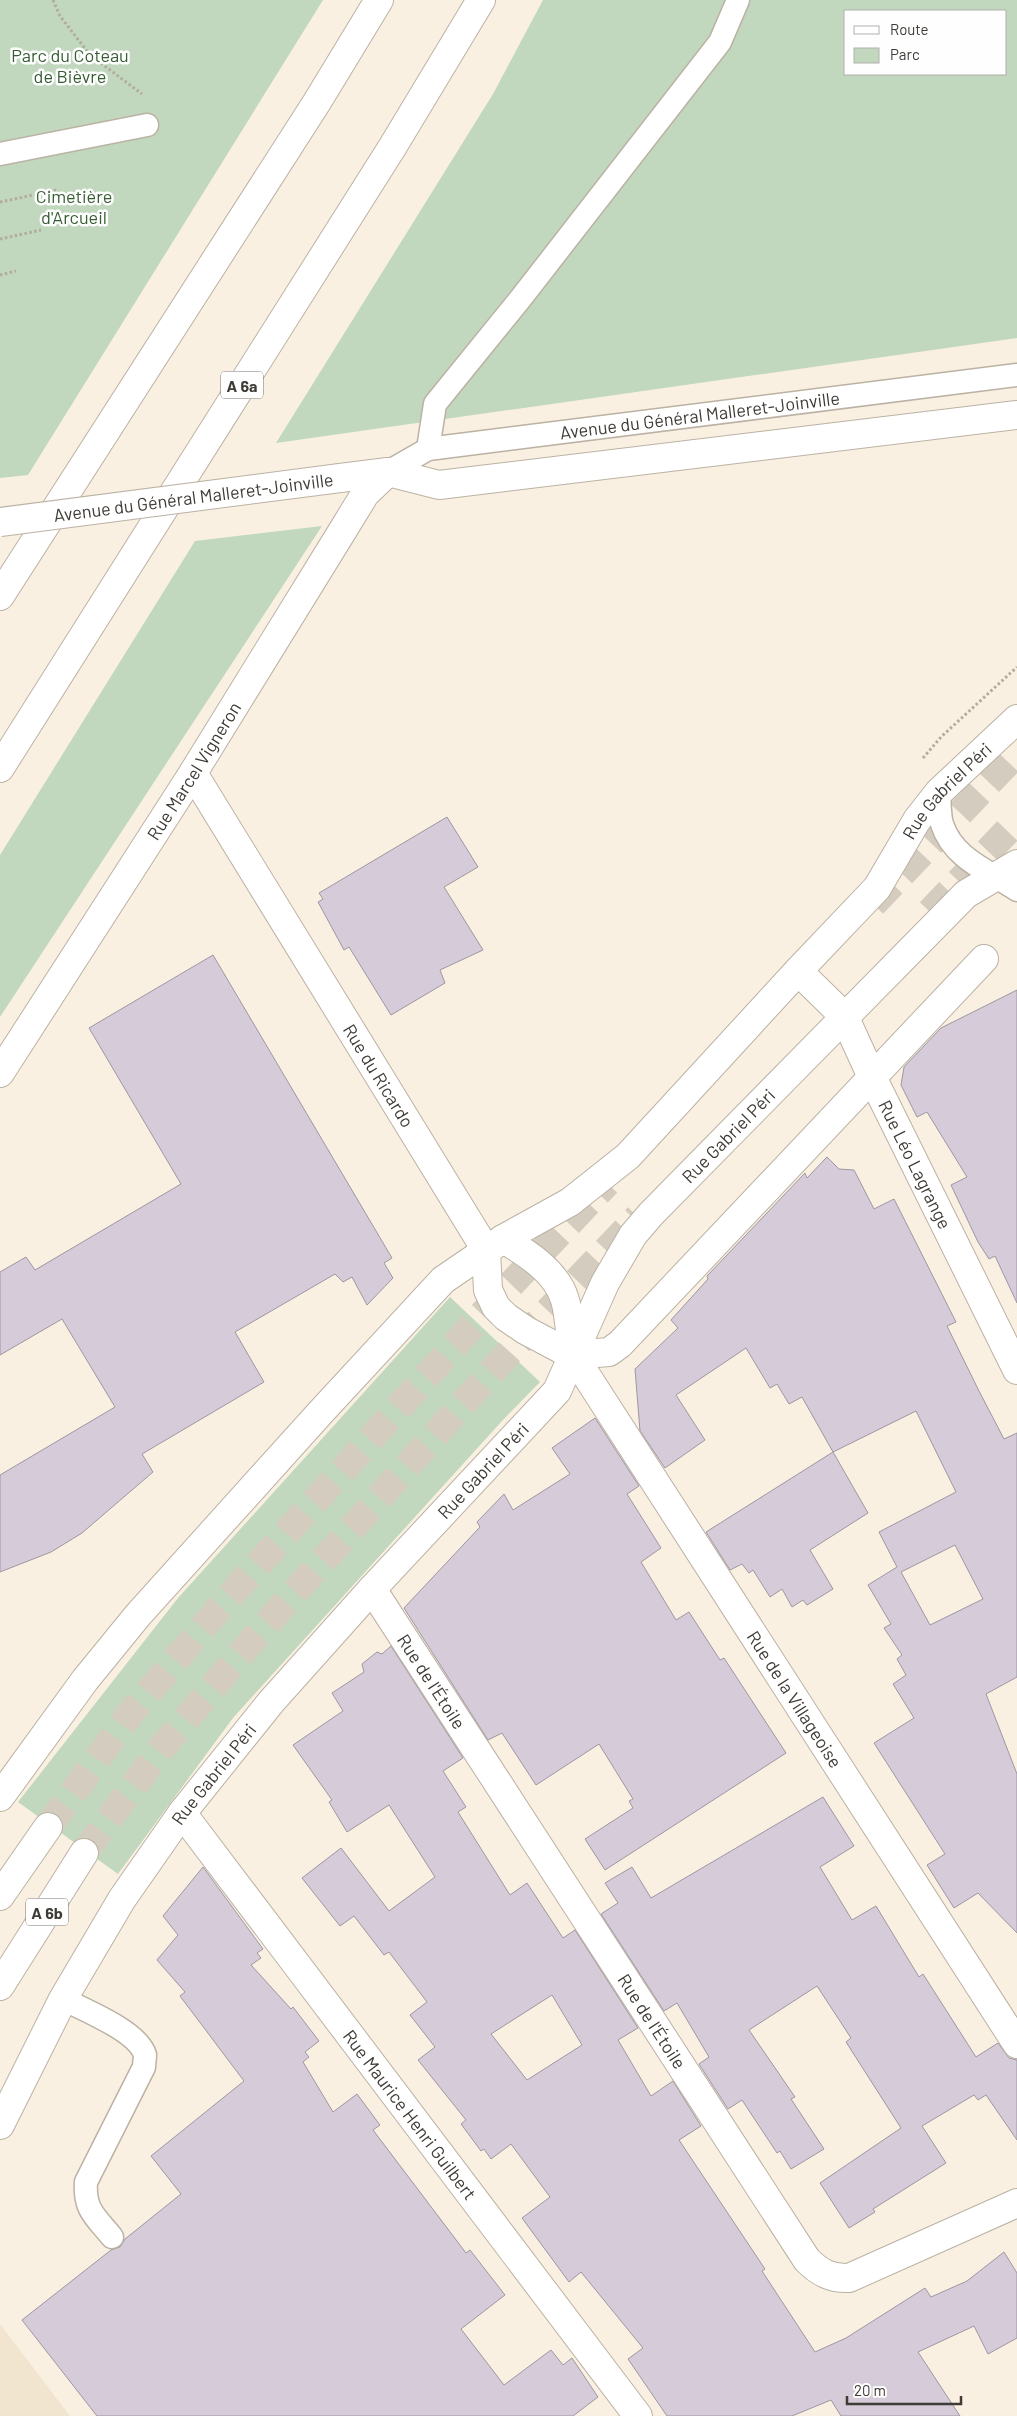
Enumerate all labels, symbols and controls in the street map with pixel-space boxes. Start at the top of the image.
legend [844,10,1007,75]
text: Route [890,20,929,38]
park label: Parc du Coteau de Bièvre [11,44,129,87]
text: Parc [890,45,920,63]
park label: Cimetière d'Arcueil [36,185,112,228]
road number: A 6a [221,372,263,398]
street label: Avenue du Général Malleret-Joinville [558,386,841,443]
street label: Avenue du Général Malleret-Joinville [52,468,335,526]
street label: Rue Marcel Vigneron [142,698,245,844]
street label: Rue Gabriel Péri [897,738,996,843]
street label: Rue du Ricardo [339,1020,419,1131]
street label: Rue Gabriel Péri [677,1084,779,1187]
street label: Rue Léo Lagrange [874,1096,956,1232]
street label: Rue Gabriel Péri [433,1418,533,1523]
street label: Rue de la Villageoise [743,1626,847,1772]
street label: Rue de l'Étoile [393,1630,471,1733]
street label: Rue Gabriel Péri [166,1719,261,1829]
road number: A 6b [26,1898,68,1925]
street label: Rue de l'Étoile [613,1969,691,2073]
street label: Rue Maurice Henri Guilbert [339,2025,481,2204]
scale bar [847,2374,961,2406]
text: 20 m [854,2381,886,2399]

